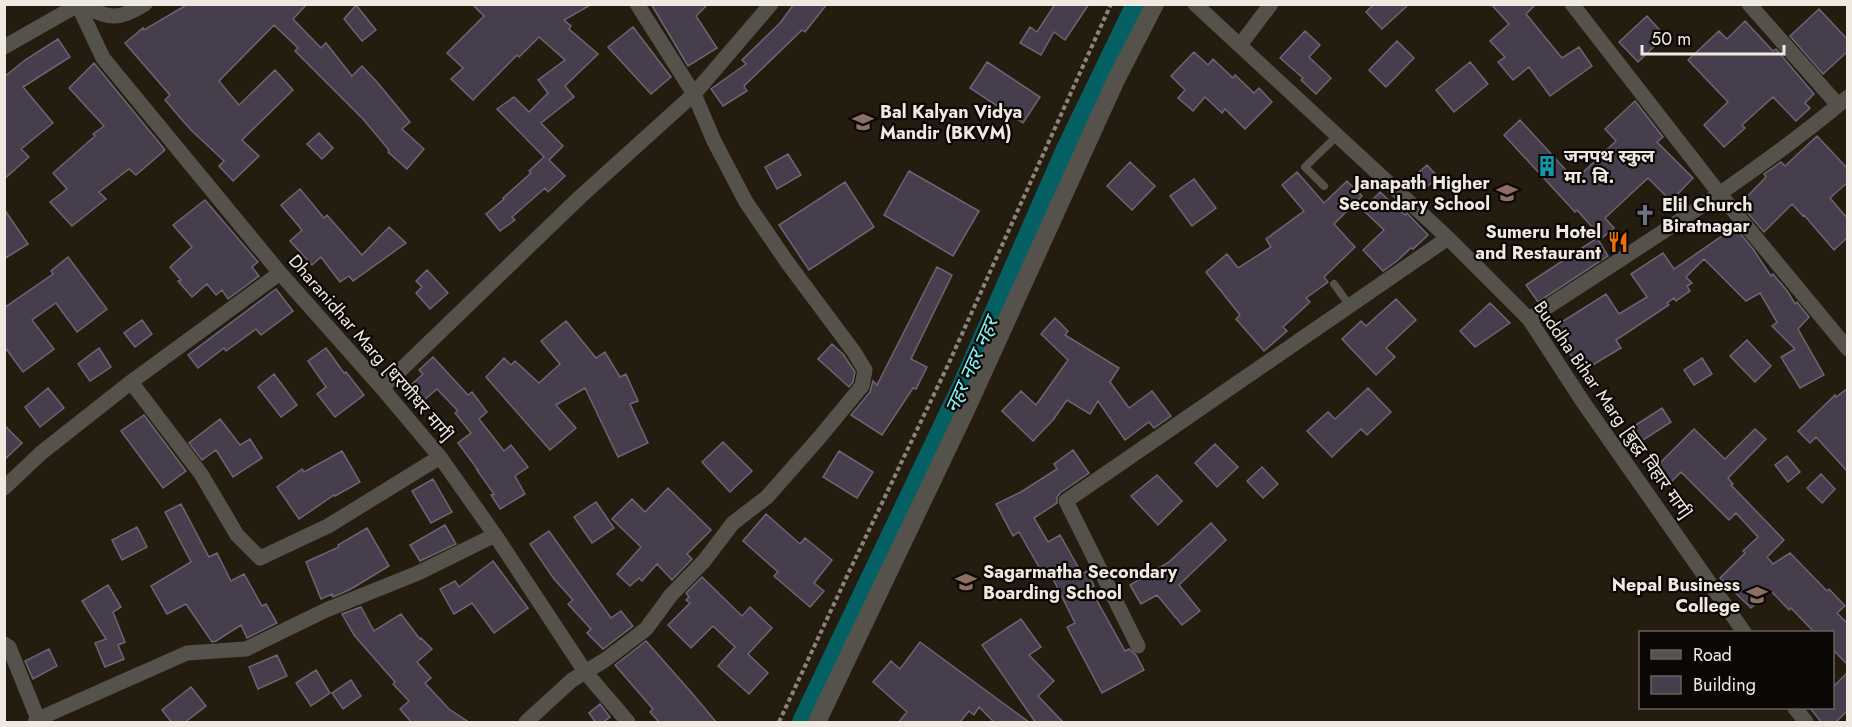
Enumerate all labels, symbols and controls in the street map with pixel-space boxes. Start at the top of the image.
scale bar [1642,18,1784,56]
text: 50 m [1651,26,1691,52]
place label: Bal Kalyan Vidya Mandir (BKVM) [880,99,1022,146]
school or university icon: Bal Kalyan Vidya Mandir (BKVM) [851,110,875,134]
place label: जनपथ स्कुल मा. वि. [1564,143,1655,190]
building icon: जनपथ स्कुल मा. वि. [1535,154,1559,178]
place label: Janapath Higher Secondary School [1339,170,1491,217]
school or university icon: Janapath Higher Secondary School [1495,181,1519,205]
place label: Elil Church Biratnagar [1662,192,1752,239]
church icon: Elil Church Biratnagar [1633,203,1657,227]
place label: Sumeru Hotel and Restaurant [1475,219,1601,266]
restaurant icon: Sumeru Hotel and Restaurant [1606,230,1630,254]
street label: Dharanidhar Marg [धरणीधर मार्ग] [282,249,460,447]
street label: Buddha Bihar Marg [बुद्ध विहार मार्ग] [1528,296,1698,524]
water label: नहर नहर नहर [938,309,1007,418]
place label: Sagarmatha Secondary Boarding School [983,559,1178,606]
school or university icon: Sagarmatha Secondary Boarding School [954,570,978,594]
place label: Nepal Business College [1612,572,1740,619]
school or university icon: Nepal Business College [1745,583,1769,607]
legend [1639,631,1834,709]
text: Road [1693,642,1732,668]
text: Building [1693,672,1756,698]

